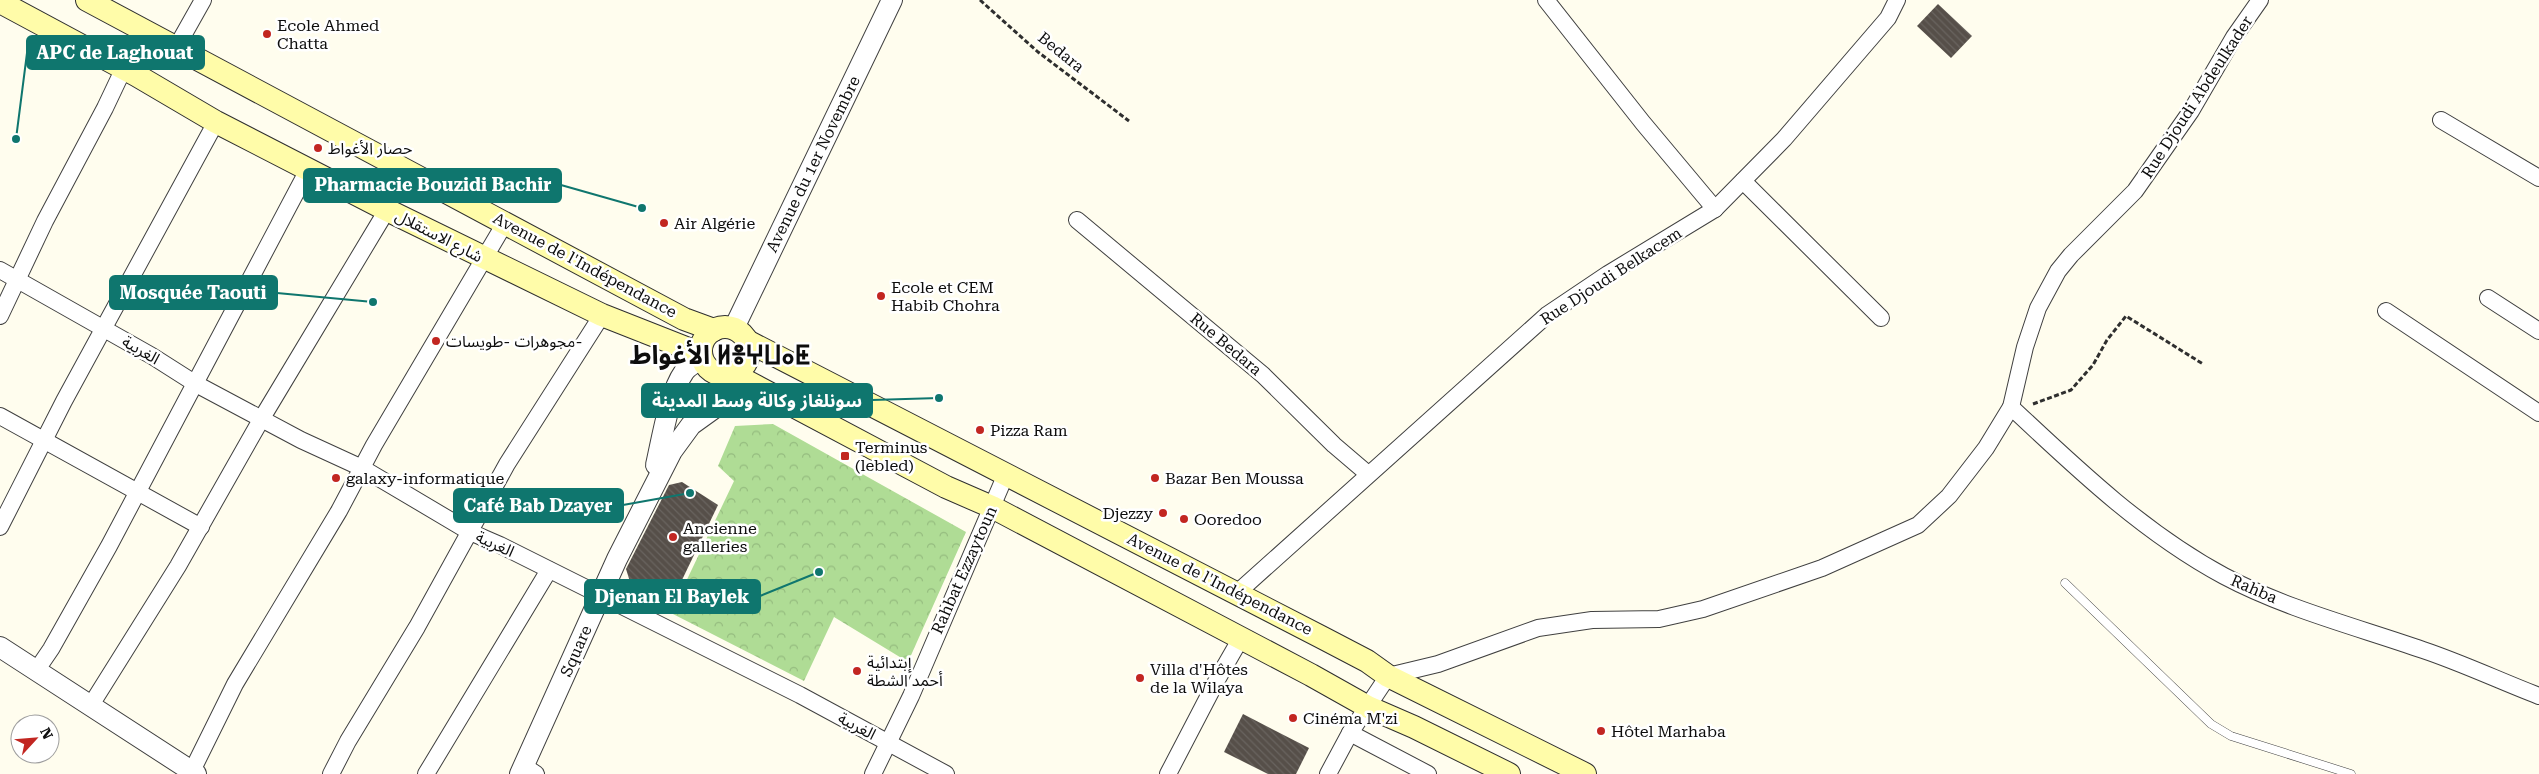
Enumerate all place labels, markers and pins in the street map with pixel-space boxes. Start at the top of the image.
place label: Ecole Ahmed Chatta [277,16,379,53]
marker: Ecole Ahmed Chatta [261,28,273,40]
callout: APC de Laghouat [27,36,204,69]
place label: حصار الأغواط [328,139,412,158]
marker: حصار الأغواط [312,142,324,154]
callout: Pharmacie Bouzidi Bachir [304,169,561,202]
place label: Air Algérie [674,214,755,233]
marker: Air Algérie [658,217,670,229]
callout: Mosquée Taouti [110,276,277,309]
place label: Ecole et CEM Habib Chohra [891,278,1000,315]
marker: Ecole et CEM Habib Chohra [875,290,887,302]
place label: مجوهرات -طويسات- [446,332,582,351]
marker: مجوهرات -طويسات- [430,335,442,347]
callout: سونلغاز وكالة وسط المدينة [642,384,872,417]
place label: Pizza Ram [990,421,1068,440]
marker: Pizza Ram [974,424,986,436]
place label: Terminus (lebled) [855,438,928,475]
marker: Terminus (lebled) [839,450,851,462]
place label: galaxy-informatique [346,469,504,488]
place label: Bazar Ben Moussa [1165,469,1304,488]
marker: galaxy-informatique [330,472,342,484]
marker: Bazar Ben Moussa [1149,472,1161,484]
callout: Café Bab Dzayer [454,489,623,522]
place label: Djezzy [1102,504,1154,523]
marker: Djezzy [1157,507,1169,519]
place label: Ooredoo [1194,510,1262,529]
marker: Ooredoo [1178,513,1190,525]
place label: Ancienne galleries [683,519,757,556]
marker: Ancienne galleries [667,531,679,543]
callout: Djenan El Baylek [585,580,760,613]
place label: إبتدائية أحمد الشطة [867,653,943,690]
place label: Villa d'Hôtes de la Wilaya [1150,660,1248,697]
marker: إبتدائية أحمد الشطة [851,665,863,677]
marker: Villa d'Hôtes de la Wilaya [1134,672,1146,684]
place label: Cinéma M'zi [1303,709,1398,728]
marker: Cinéma M'zi [1287,712,1299,724]
place label: Hôtel Marhaba [1611,722,1726,741]
marker: Hôtel Marhaba [1595,725,1607,737]

